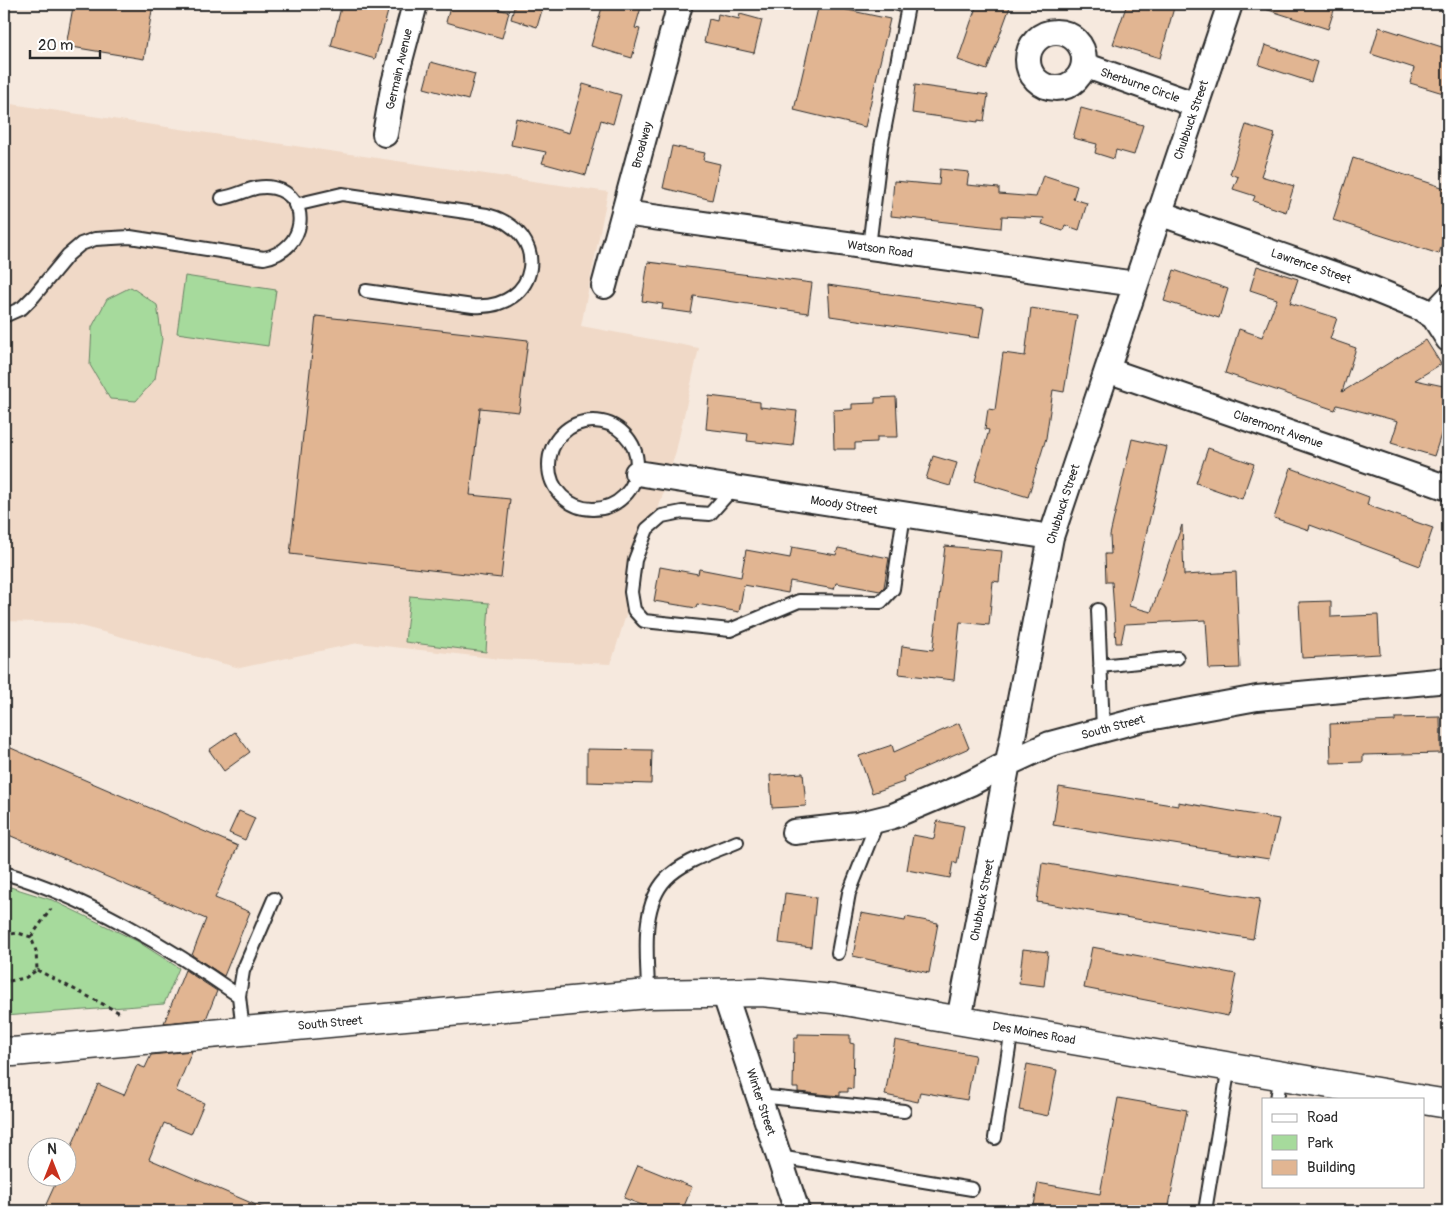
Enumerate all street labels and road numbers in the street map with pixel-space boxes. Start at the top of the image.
street label: Germain Avenue [383,27,416,111]
street label: Sherburne Circle [1098,65,1182,106]
street label: Chubbuck Street [1171,78,1212,162]
street label: Broadway [629,120,656,170]
street label: Watson Road [846,237,914,262]
street label: Lawrence Street [1269,246,1353,287]
street label: Claremont Avenue [1231,407,1325,452]
street label: Chubbuck Street [1043,462,1084,546]
street label: Moody Street [809,493,879,518]
street label: South Street [1080,712,1147,743]
street label: Chubbuck Street [967,858,998,942]
street label: South Street [297,1013,363,1034]
street label: Des Moines Road [991,1019,1077,1048]
street label: Winter Street [743,1067,778,1137]

